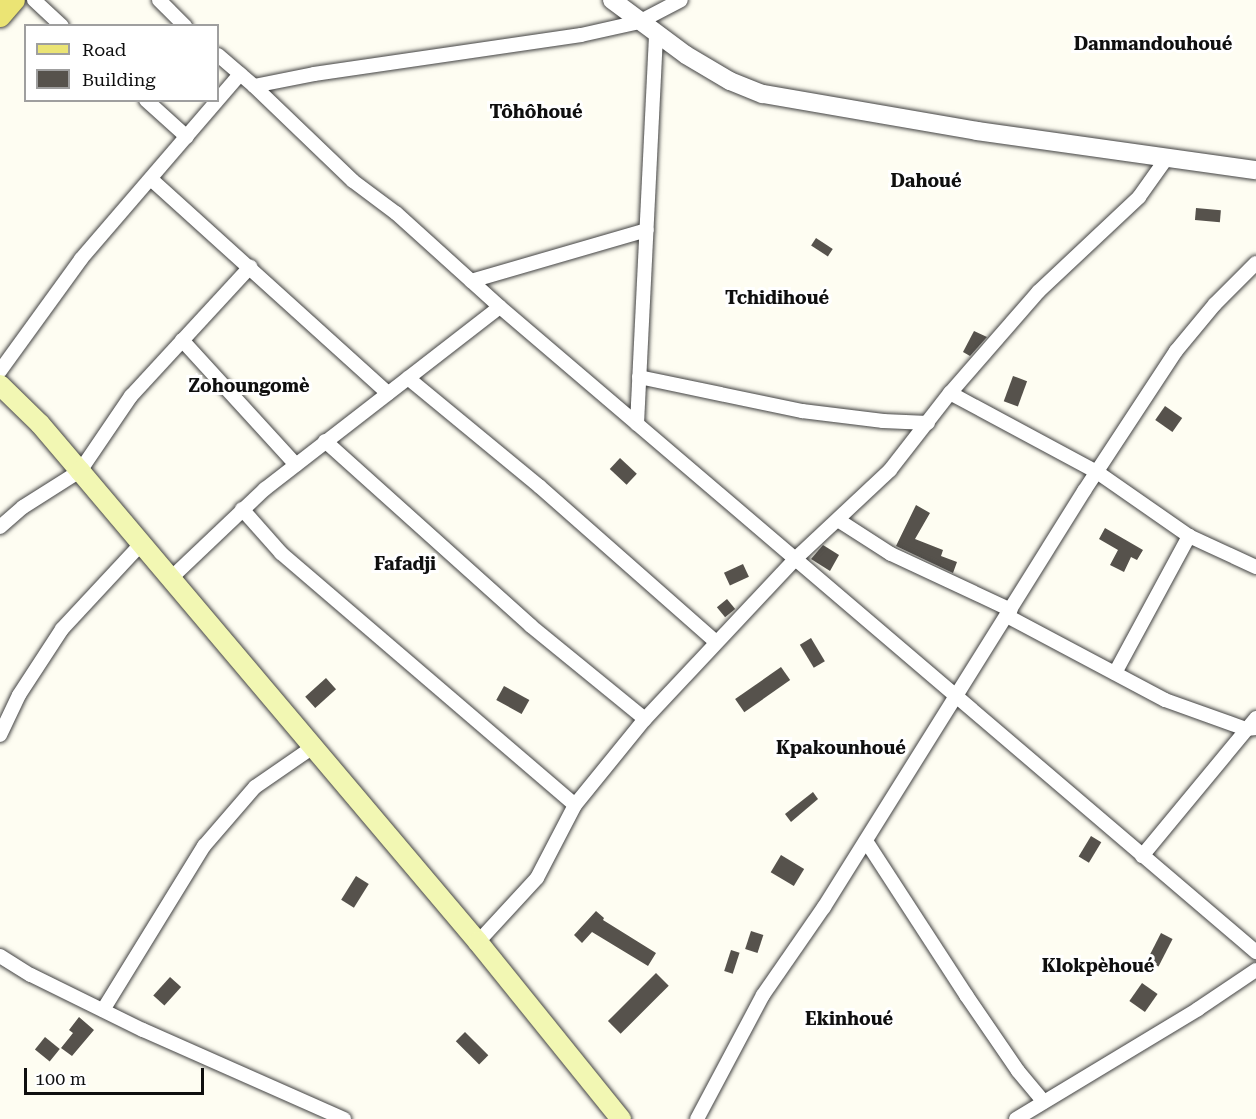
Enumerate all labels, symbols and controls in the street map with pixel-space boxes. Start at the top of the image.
legend [24,24,219,102]
district label: Danmandouhoué [1074,33,1232,55]
text: Road [82,39,126,60]
text: Building [82,69,156,90]
district label: Tôhôhoué [489,101,583,123]
district label: Dahoué [891,170,961,192]
district label: Tchidihoué [725,287,829,309]
district label: Zohoungomè [188,375,310,397]
district label: Fafadji [374,553,436,575]
district label: Kpakounhoué [776,737,906,759]
district label: Klokpèhoué [1042,955,1154,977]
district label: Ekinhoué [805,1008,893,1030]
scale bar [27,1056,207,1094]
text: 100 m [35,1068,86,1089]

